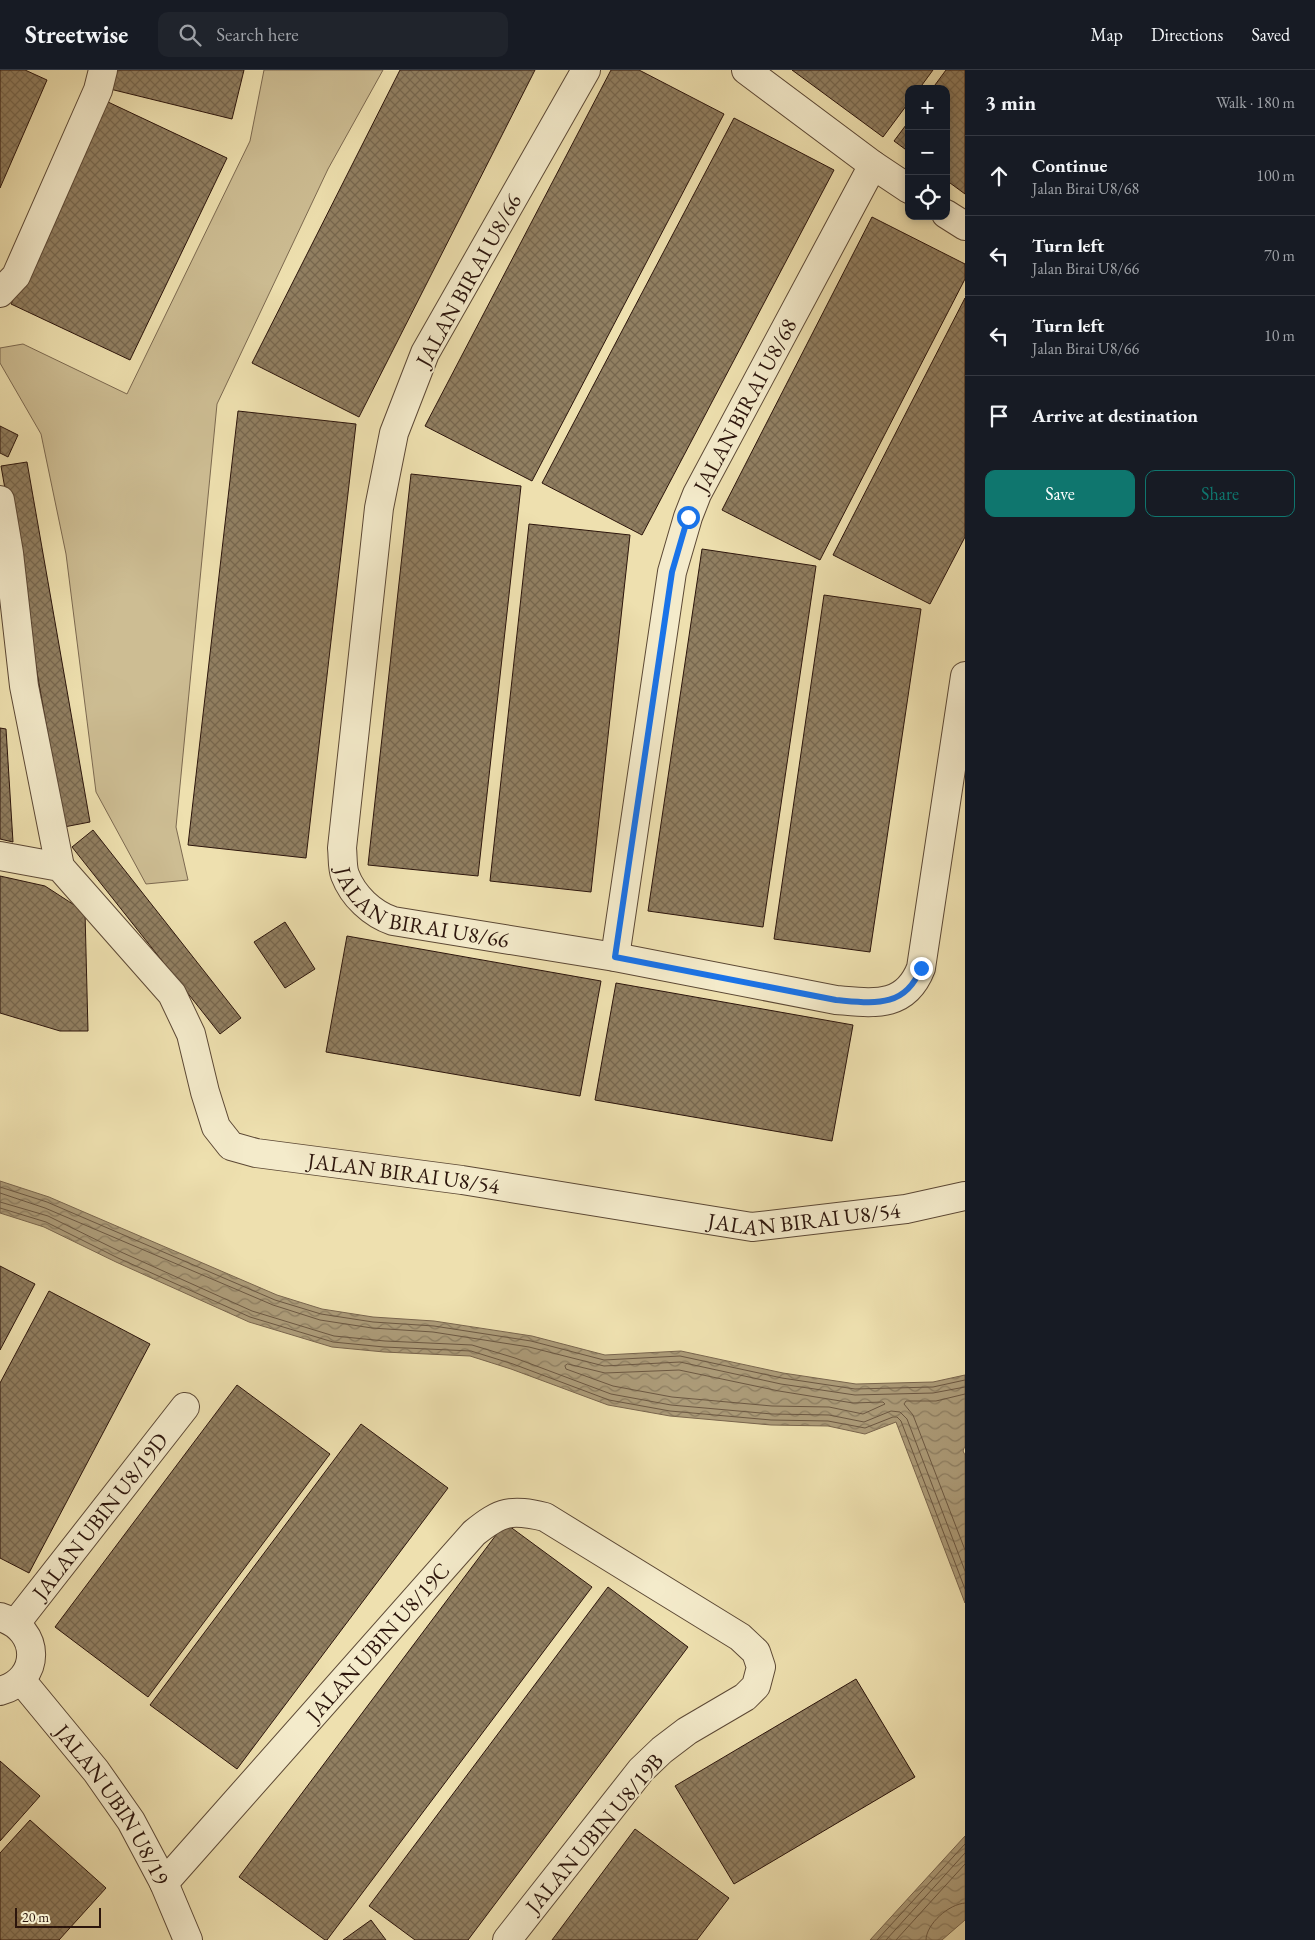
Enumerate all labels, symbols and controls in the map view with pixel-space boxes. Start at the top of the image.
search box [158,12,508,57]
text: Streetwise [25,19,128,50]
icon: search [176,21,204,49]
text: Search here [216,22,299,47]
text: Map [1091,23,1123,46]
text: Directions [1151,23,1223,46]
text: Saved [1251,23,1290,46]
map controls [905,85,950,220]
button: + [905,85,950,130]
text: 3 min [985,89,1036,116]
text: Walk · 180 m [1216,92,1295,113]
button: − [905,130,950,175]
text: Continue [1032,153,1107,178]
icon: ahead [985,162,1013,190]
text: 100 m [1256,165,1295,186]
button: locate [905,175,950,220]
text: Jalan Birai U8/68 [1032,178,1139,199]
street label: JALAN BIRAI U8/66 [408,188,528,374]
text: Turn left [1032,233,1104,258]
icon: left [985,242,1013,270]
text: 70 m [1264,245,1295,266]
text: Jalan Birai U8/66 [1032,258,1139,279]
street label: JALAN BIRAI U8/68 [686,313,803,499]
text: Turn left [1032,313,1104,338]
icon: left [985,322,1013,350]
text: 10 m [1264,325,1295,346]
text: Jalan Birai U8/66 [1032,338,1139,359]
icon: arrive [985,402,1013,430]
text: Arrive at destination [1032,403,1198,428]
button: Save [985,470,1135,517]
button: Share [1145,470,1295,517]
route start [677,506,700,529]
street label: JALAN BIRAI U8/66 [328,863,511,955]
route end [910,957,933,980]
street label: JALAN BIRAI U8/54 [304,1146,502,1201]
street label: JALAN BIRAI U8/54 [704,1196,902,1243]
street label: JALAN UBIN U8/19D [25,1427,175,1607]
street label: JALAN UBIN U8/19C [298,1557,456,1730]
street label: JALAN UBIN U8/19 [47,1717,176,1890]
street label: JALAN UBIN U8/19B [517,1747,670,1921]
scale bar [15,1905,101,1928]
text: 20 m [22,1908,49,1926]

